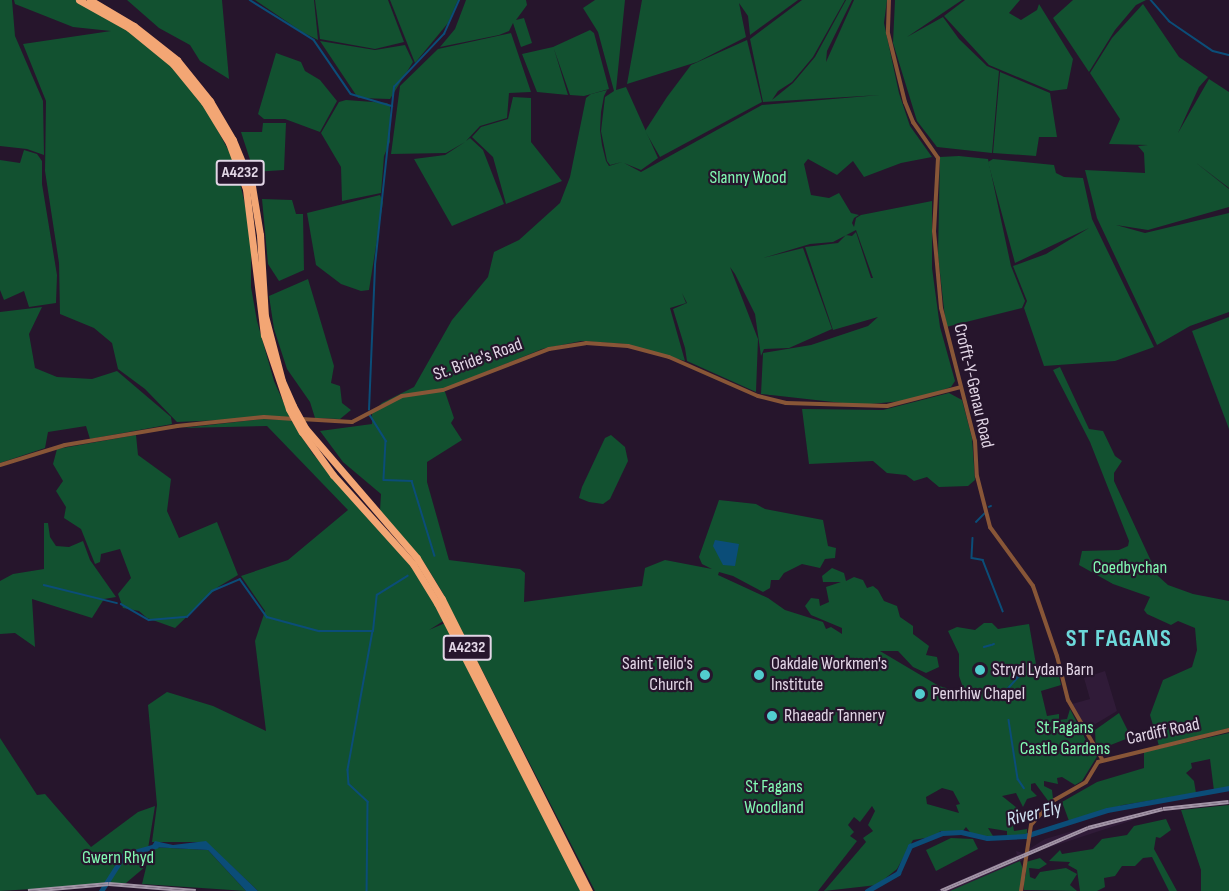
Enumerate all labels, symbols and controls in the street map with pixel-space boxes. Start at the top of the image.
road number: A4232 [214,160,266,186]
park label: Slanny Wood [709,167,787,189]
street label: Crofft-Y-Genau Road [948,322,998,450]
street label: St. Bride's Road [431,334,525,386]
park label: Coedbychan [1093,557,1167,579]
district label: ST FAGANS [1066,625,1172,653]
road number: A4232 [442,635,492,661]
place label: Saint Teilo's Church [622,654,693,696]
place label: Oakdale Workmen's Institute [771,654,887,696]
place label: Stryd Lydan Barn [992,659,1094,681]
marker: Stryd Lydan Barn [973,663,987,677]
marker: Saint Teilo's Church [698,668,712,682]
marker: Oakdale Workmen's Institute [752,668,766,682]
place label: Penrhiw Chapel [932,683,1025,705]
marker: Penrhiw Chapel [913,687,927,701]
place label: Rhaeadr Tannery [784,705,885,727]
marker: Rhaeadr Tannery [765,709,779,723]
street label: Cardiff Road [1124,714,1202,750]
park label: St Fagans Castle Gardens [1020,718,1110,760]
park label: St Fagans Woodland [744,777,804,820]
water label: River Ely [1004,796,1064,832]
park label: Gwern Rhyd [82,847,154,869]

